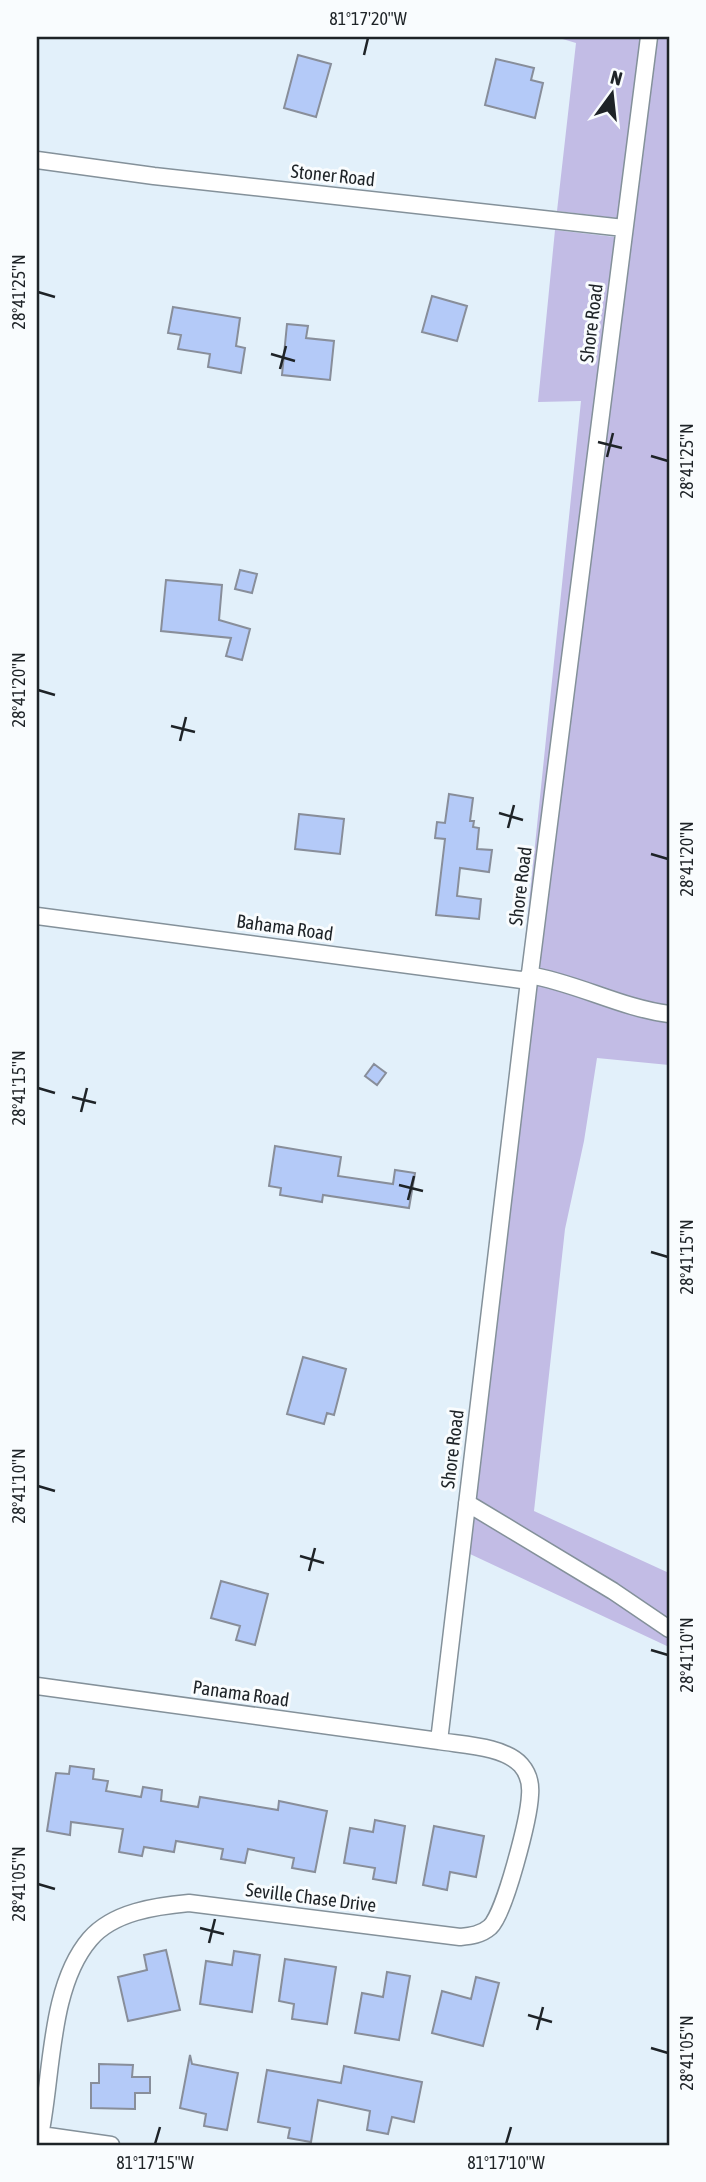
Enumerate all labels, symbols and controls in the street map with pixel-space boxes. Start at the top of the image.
text: 81°17'20"W [329,8,407,29]
north arrow [576,60,646,130]
text: N [608,66,625,90]
street label: Stoner Road [290,160,376,190]
text: 28°41'25"N [8,254,29,330]
street label: Shore Road [575,282,607,364]
text: 28°41'25"N [676,423,697,499]
text: 28°41'20"N [8,652,29,728]
text: 28°41'20"N [676,821,697,897]
street label: Shore Road [504,845,536,927]
street label: Bahama Road [235,909,335,945]
text: 28°41'15"N [8,1050,29,1126]
text: 28°41'15"N [676,1219,697,1295]
street label: Shore Road [436,1408,468,1490]
text: 28°41'10"N [8,1448,29,1524]
text: 28°41'10"N [676,1617,697,1693]
street label: Panama Road [191,1675,291,1711]
text: 28°41'05"N [8,1846,29,1922]
street label: Seville Chase Drive [245,1878,377,1916]
text: 28°41'05"N [676,2015,697,2091]
text: 81°17'15"W [116,2152,194,2173]
text: 81°17'10"W [467,2152,545,2173]

